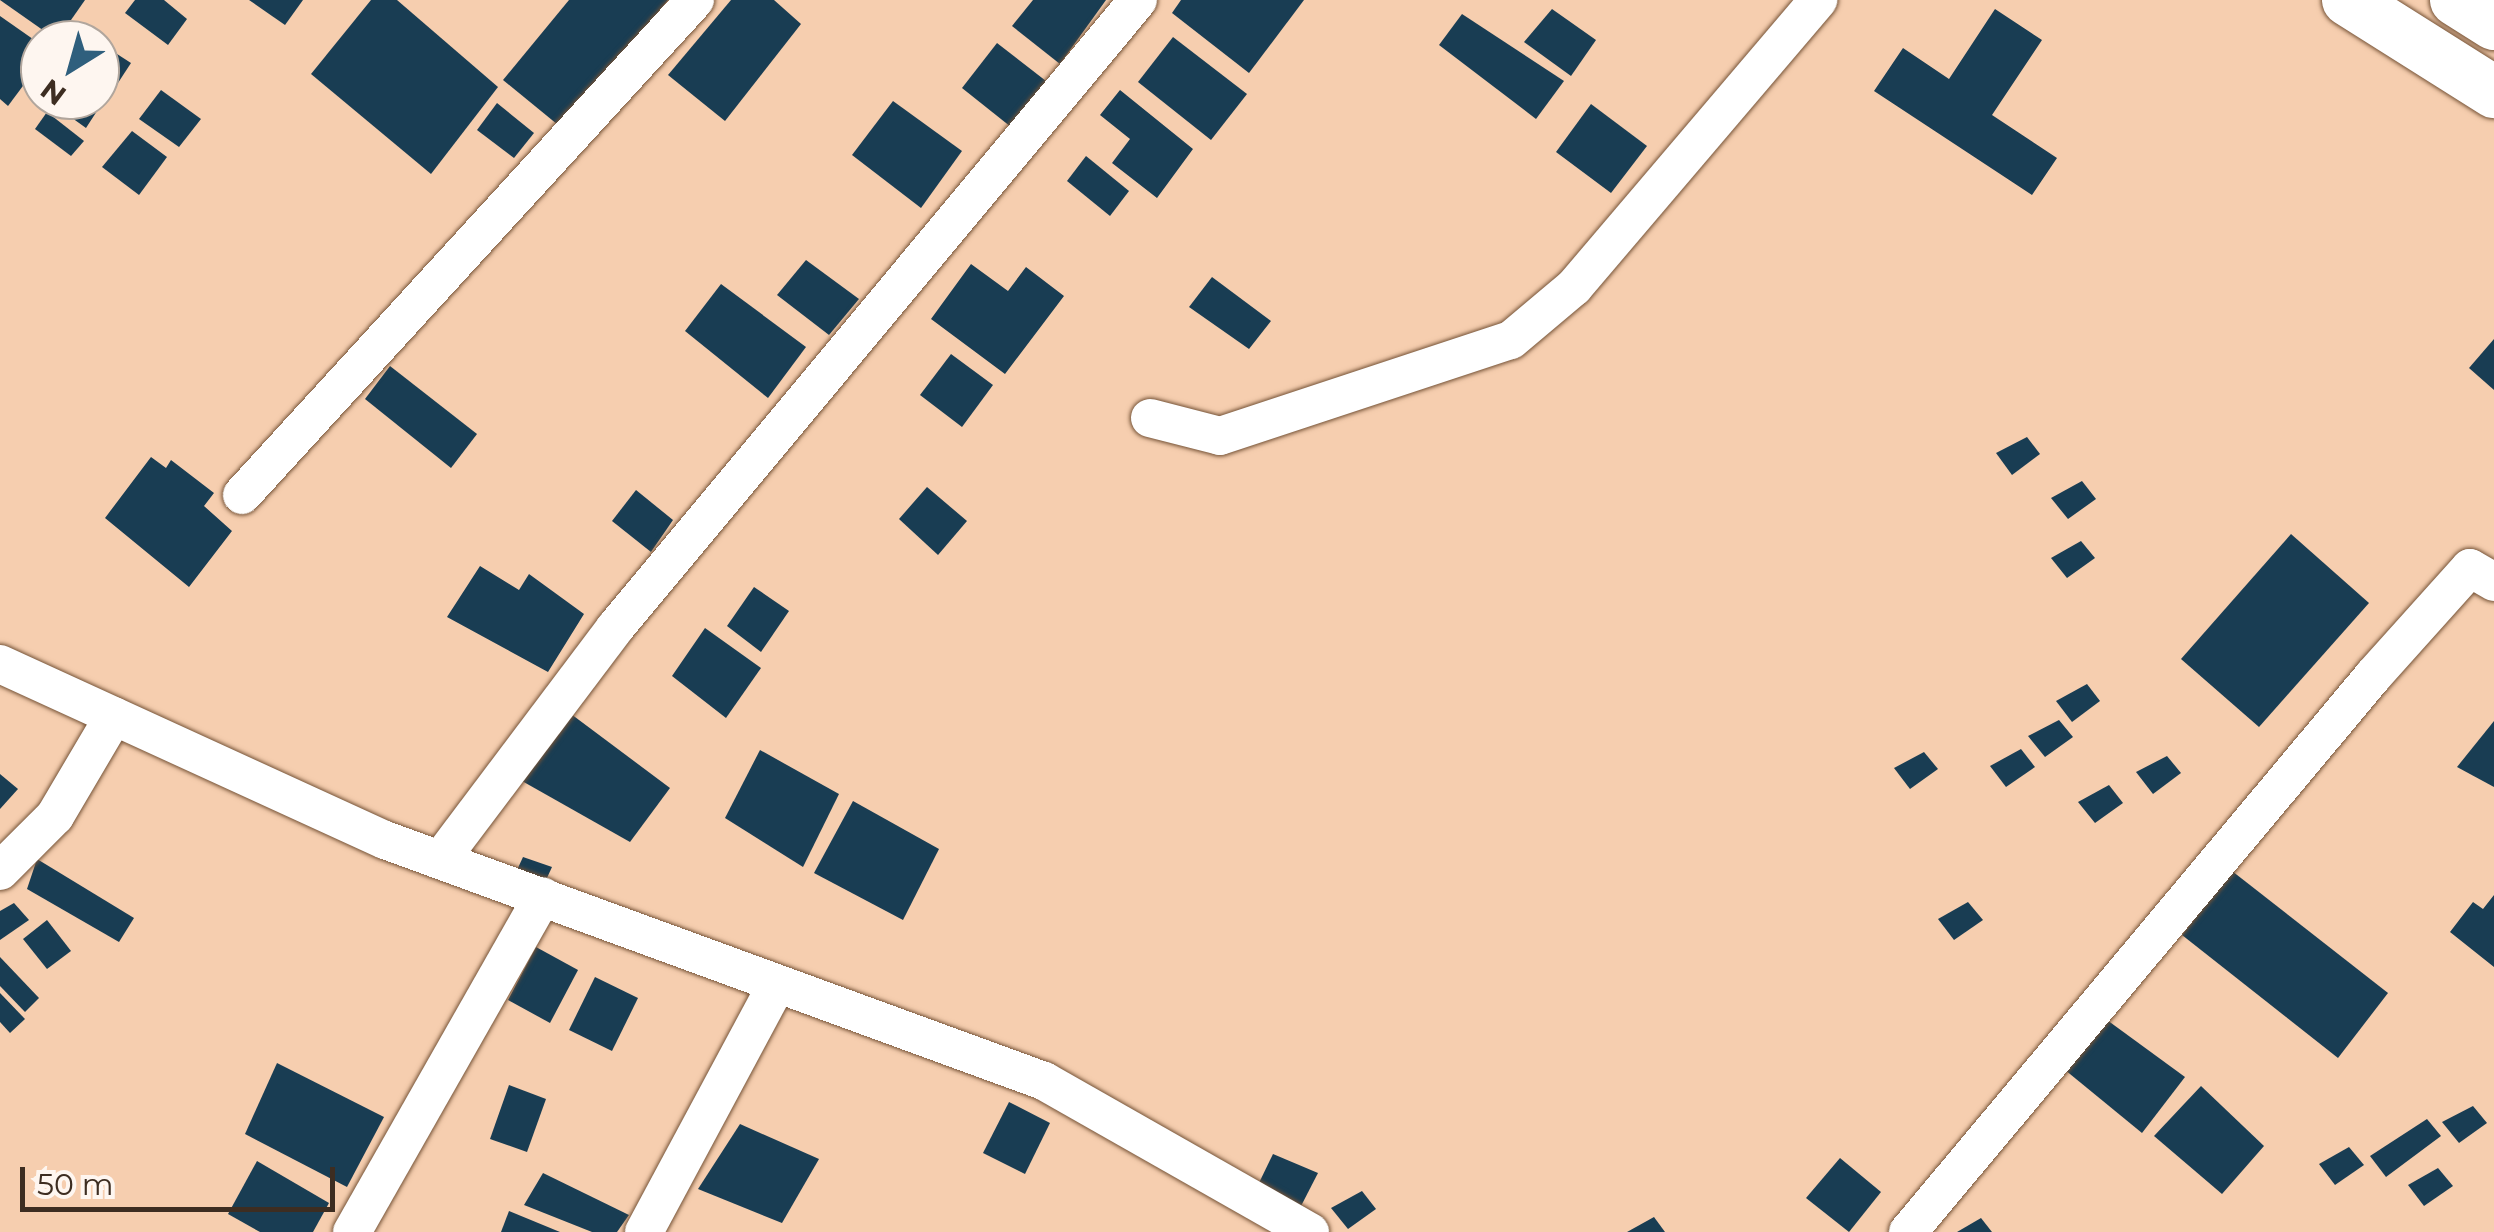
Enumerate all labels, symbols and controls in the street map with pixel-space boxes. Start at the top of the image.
north arrow [20,20,120,120]
text: N [34,72,72,113]
scale bar [25,1147,340,1209]
text: 50 m [37,1166,114,1203]

